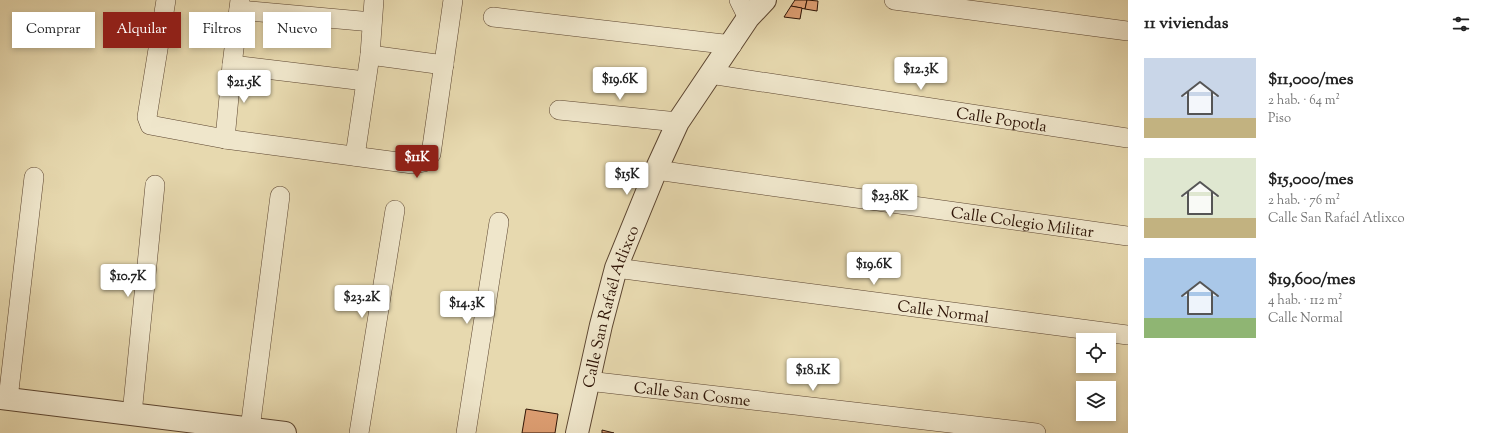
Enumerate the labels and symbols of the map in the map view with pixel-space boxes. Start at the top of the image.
pin: $12.3K [888,57,954,91]
pin: $19.6K [587,67,653,101]
pin: $21.5K [211,70,277,104]
street label: Calle Popotla [954,103,1049,140]
pin: $11K [393,145,441,179]
pin: $15K [603,162,651,196]
pin: $23.8K [857,184,923,218]
street label: Calle Colegio Militar [949,202,1095,245]
street label: Calle San Rafaél Atlixco [578,222,646,390]
pin: $19.6K [841,252,907,286]
pin: $10.7K [95,264,161,298]
pin: $23.2K [329,285,395,319]
pin: $14.3K [434,291,500,325]
street label: Calle Normal [896,296,991,331]
pin: $18.1K [780,358,846,392]
street label: Calle San Cosme [632,377,752,414]

